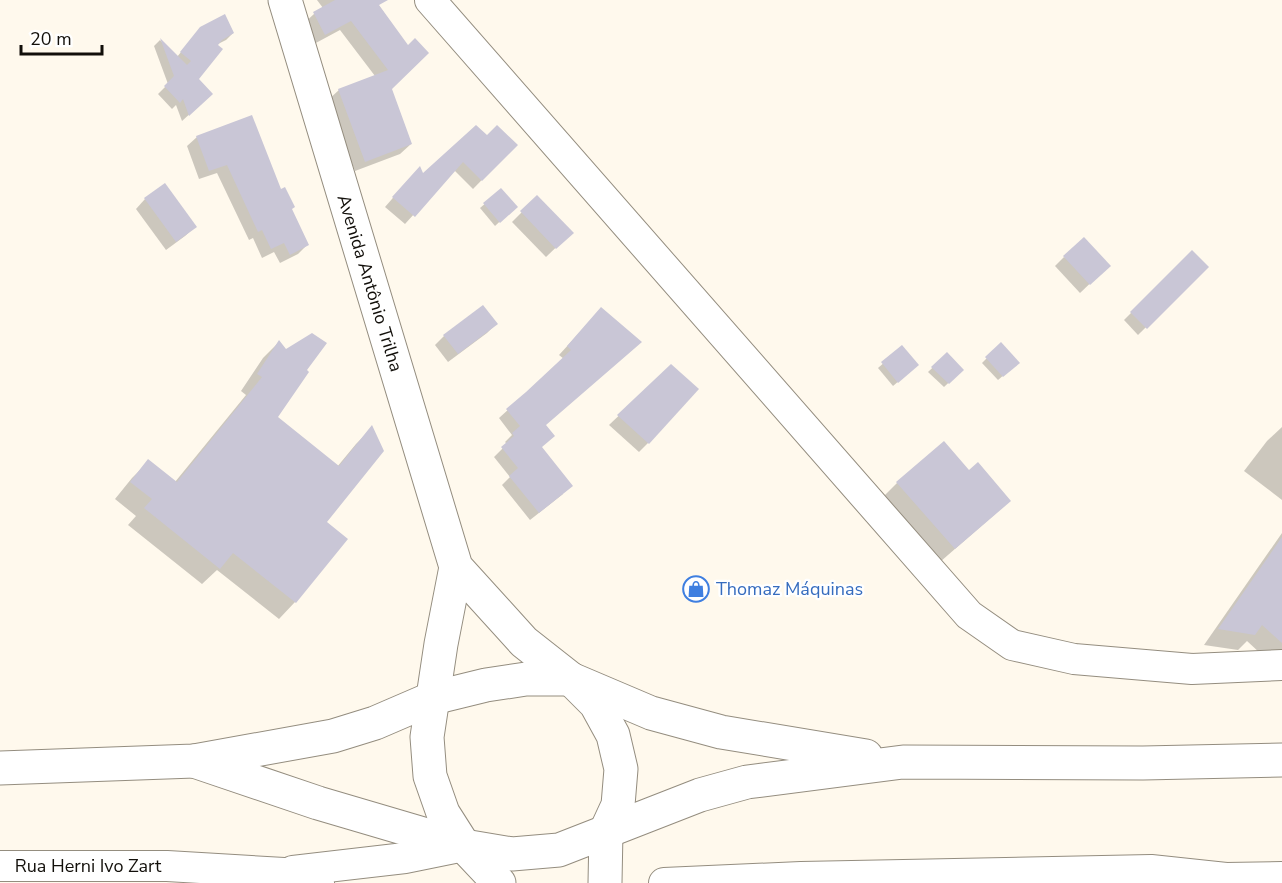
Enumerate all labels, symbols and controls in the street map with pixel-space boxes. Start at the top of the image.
scale bar [21,18,102,56]
text: 20 m [30,27,72,51]
street label: Avenida Antônio Trilha [332,191,408,375]
shop icon: Thomaz Máquinas [681,574,711,604]
place label: Thomaz Máquinas [716,577,863,601]
street label: Rua Herni Ivo Zart [15,854,162,878]

